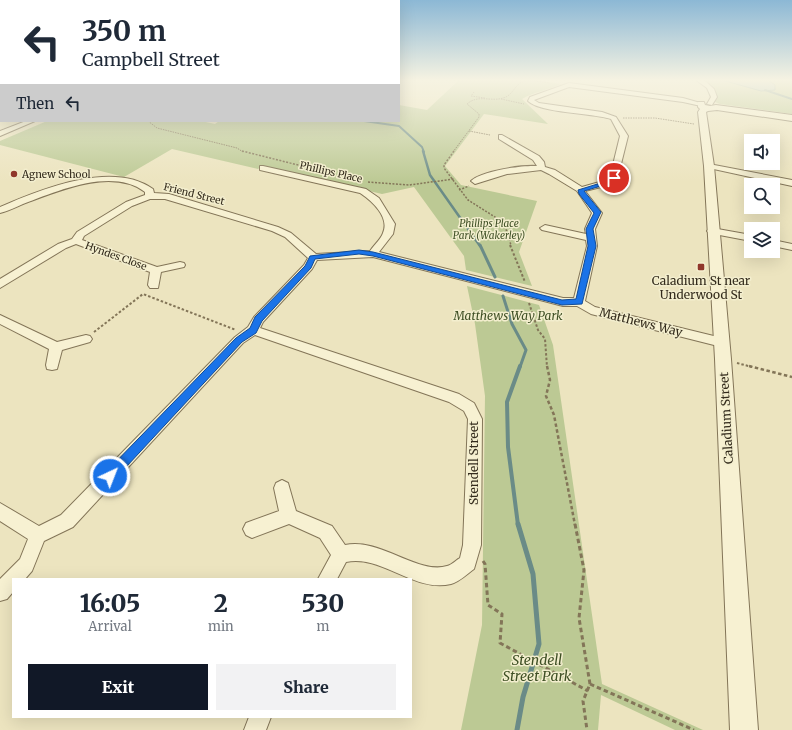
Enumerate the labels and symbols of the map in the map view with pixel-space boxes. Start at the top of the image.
street label: Phillips Place [298,158,364,186]
pin [597,161,631,195]
place label: Agnew School [21,168,91,181]
marker: Agnew School [9,169,19,179]
street label: Friend Street [162,180,226,208]
park label: Phillips Place Park (Wakerley) [453,217,525,242]
street label: Hyndes Close [83,239,149,273]
marker: Caladium St near Underwood St [696,262,706,272]
place label: Caladium St near Underwood St [652,273,751,302]
street label: Matthews Way [598,304,684,340]
park label: Matthews Way Park [452,308,563,323]
street label: Caladium Street [716,371,736,464]
street label: Stendell Street [466,421,481,505]
position arrow [89,455,131,497]
park label: Stendell Street Park [503,651,572,685]

